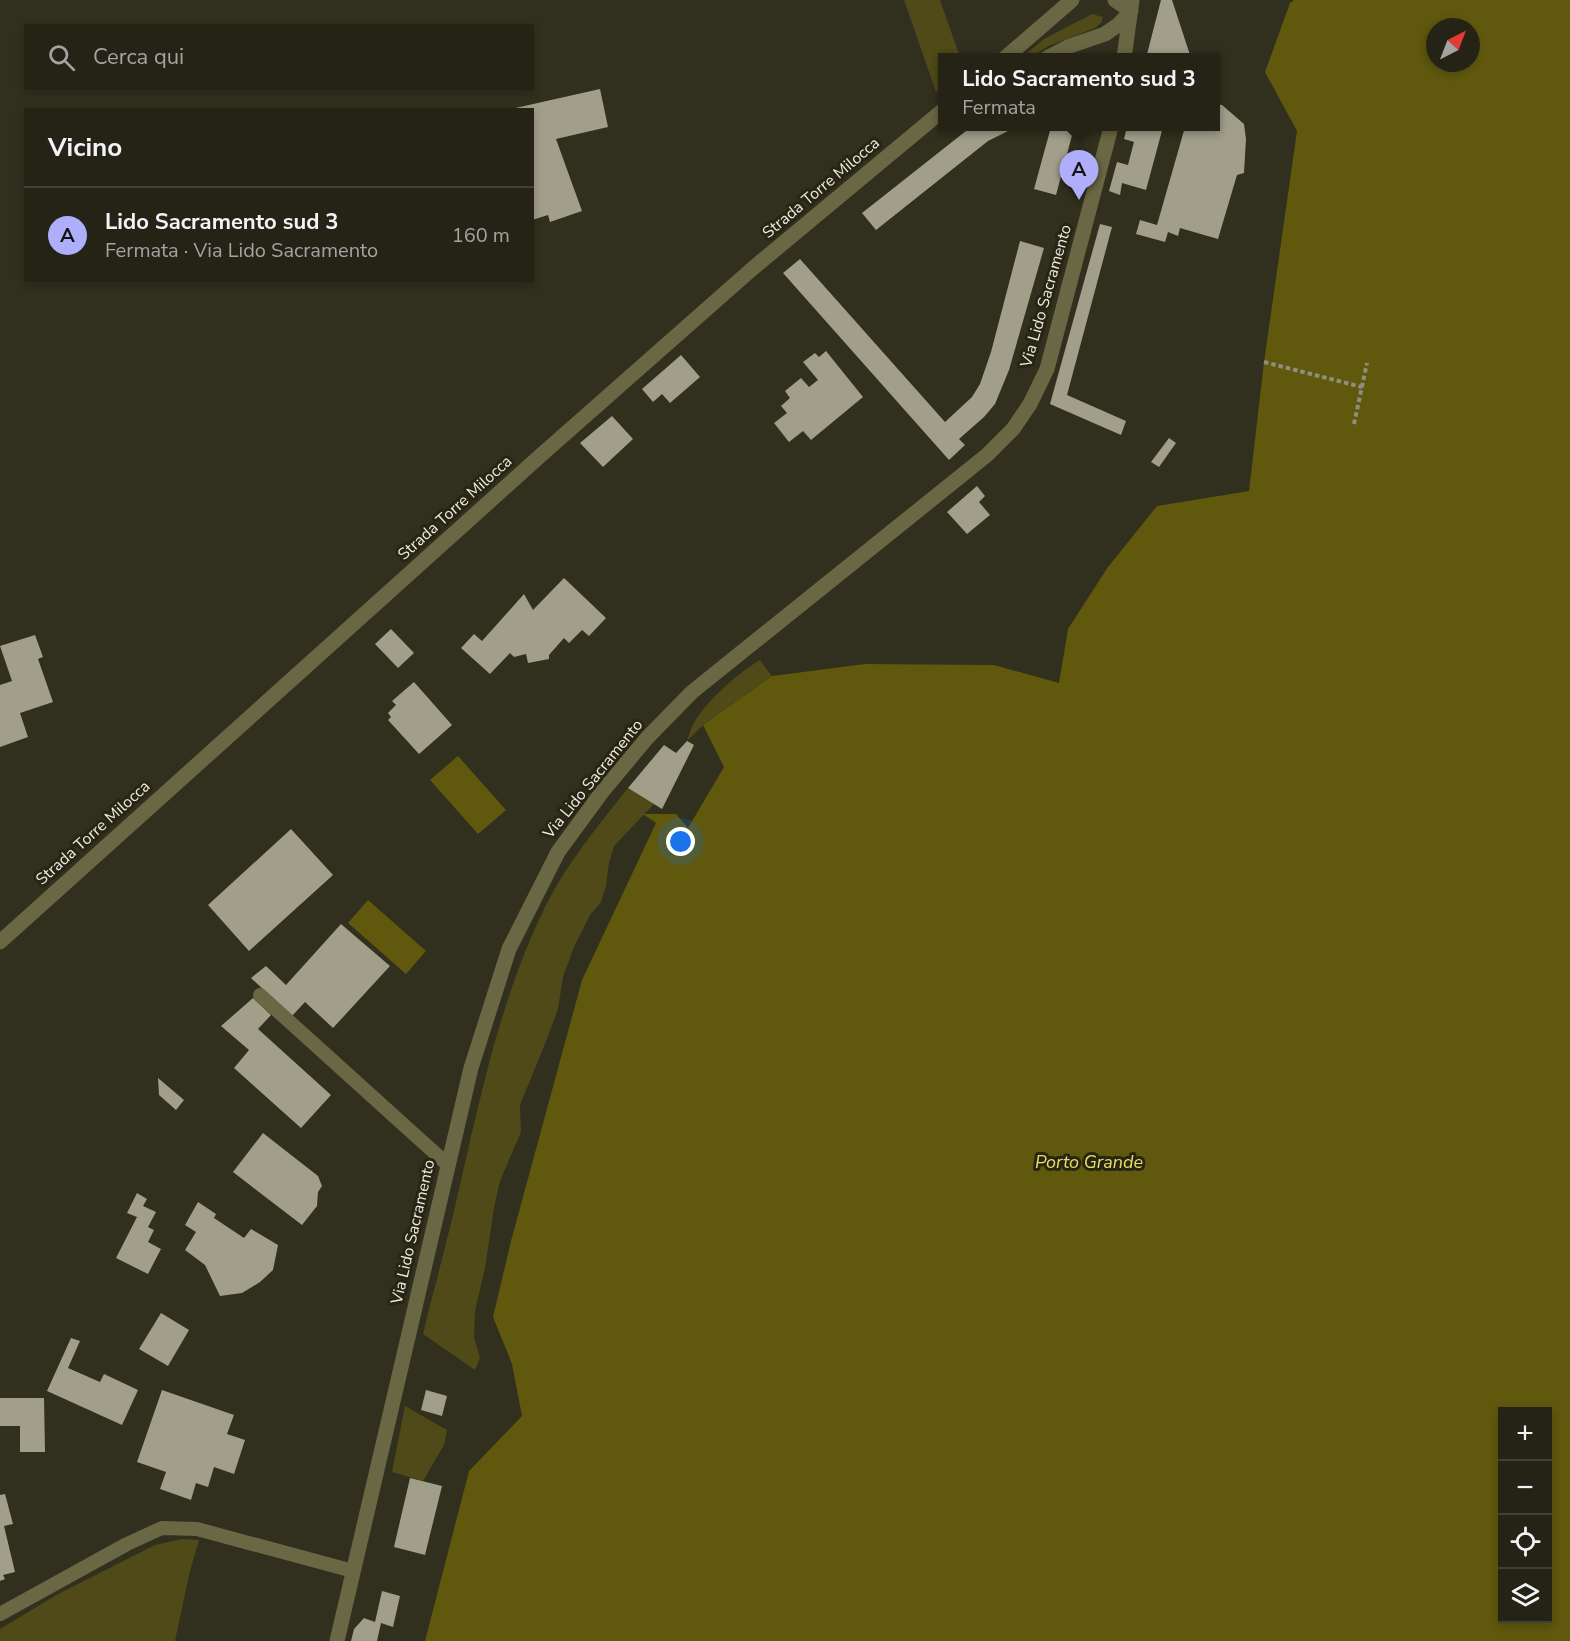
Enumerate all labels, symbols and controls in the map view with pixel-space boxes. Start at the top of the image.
north arrow [1426,18,1480,72]
search box [24,24,534,90]
icon: search [45,41,78,74]
text: Cerca qui [93,42,184,72]
popup [938,53,1220,131]
text: Lido Sacramento sud 3 [962,64,1196,94]
text: Fermata [962,94,1036,121]
text: Vicino [48,130,122,165]
street label: Strada Torre Milocca [758,132,884,244]
pin: A [1060,150,1098,200]
text: Lido Sacramento sud 3 [105,207,339,237]
text: A [60,222,75,249]
text: 160 m [452,222,510,249]
street label: Via Lido Sacramento [1015,222,1077,371]
text: Fermata · Via Lido Sacramento [105,237,378,264]
street label: Strada Torre Milocca [393,451,517,565]
street label: Via Lido Sacramento [537,715,648,844]
street label: Strada Torre Milocca [31,776,155,890]
your location [666,827,695,856]
water label: Porto Grande [1035,1150,1143,1174]
street label: Via Lido Sacramento [385,1158,440,1307]
map controls [1498,1407,1552,1623]
button: + [1498,1407,1552,1461]
button: − [1498,1461,1552,1515]
button: locate [1498,1515,1552,1569]
button: layers [1498,1569,1552,1623]

